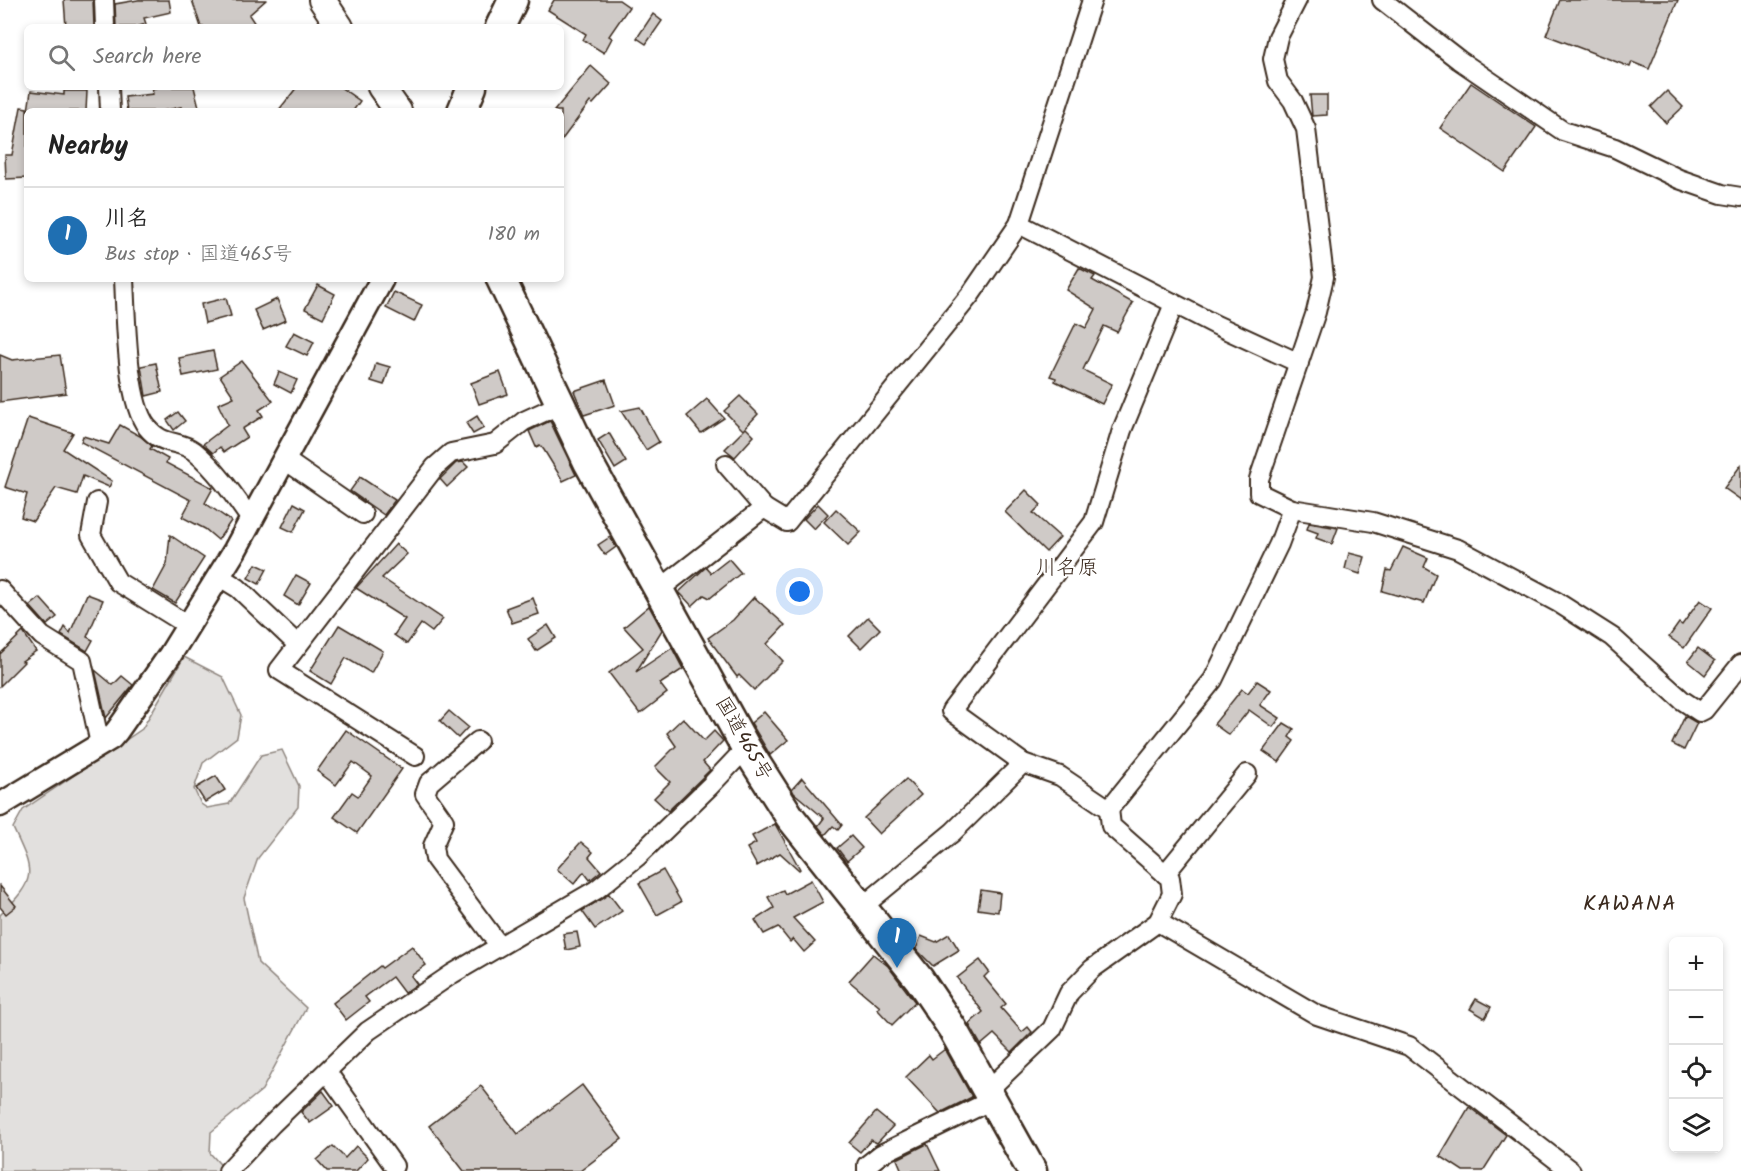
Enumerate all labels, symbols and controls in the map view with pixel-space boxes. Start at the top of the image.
search box [24,24,564,90]
text: Search here [93,40,201,75]
icon: search [45,41,78,74]
text: Nearby [48,126,128,168]
text: 川名 [105,202,149,237]
text: 1 [64,219,71,251]
text: 180 m [488,219,540,251]
text: Bus stop · 国道465号 [105,239,292,271]
district label: 川名原 [1036,552,1099,585]
your location [785,577,814,606]
street label: 国道465号 [706,691,780,787]
district label: KAWANA [1583,887,1677,922]
pin: 1 [878,918,916,968]
map controls [1669,937,1723,1153]
button: + [1669,937,1723,991]
button: − [1669,991,1723,1045]
button: locate [1669,1045,1723,1099]
button: layers [1669,1099,1723,1153]

